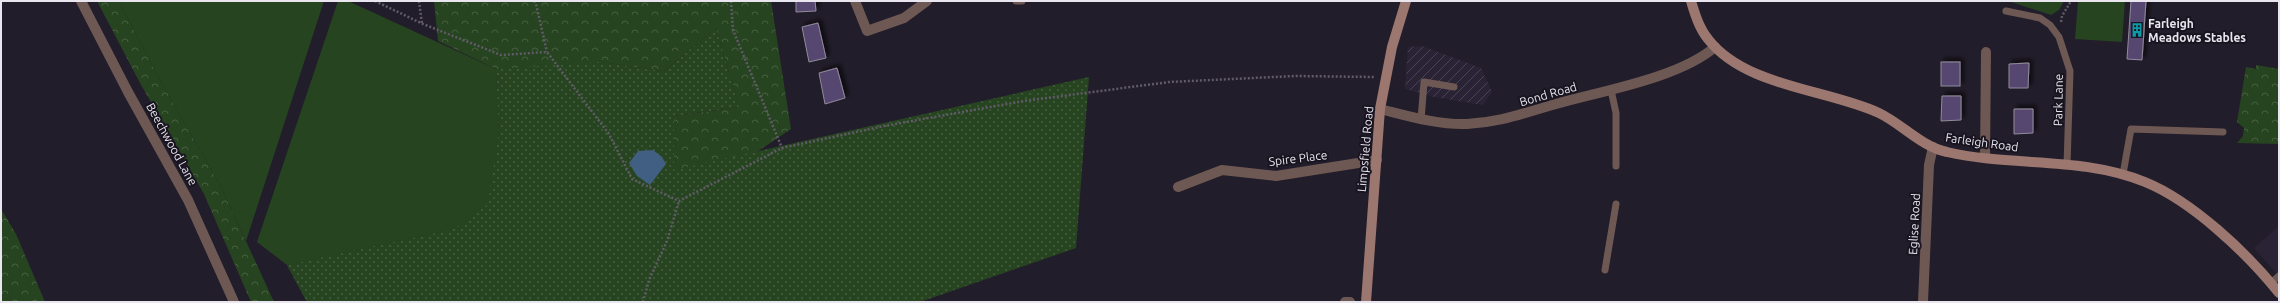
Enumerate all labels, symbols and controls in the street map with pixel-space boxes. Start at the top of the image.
place label: Farleigh Meadows Stables [2148,17,2246,44]
building icon: Farleigh Meadows Stables [2129,22,2145,38]
street label: Park Lane [2051,74,2065,126]
street label: Bond Road [1518,80,1578,108]
street label: Beechwood Lane [144,101,200,187]
street label: Limpsfield Road [1355,105,1375,193]
street label: Farleigh Road [1945,130,2019,154]
street label: Spire Place [1268,148,1328,168]
street label: Eglise Road [1906,193,1922,255]

